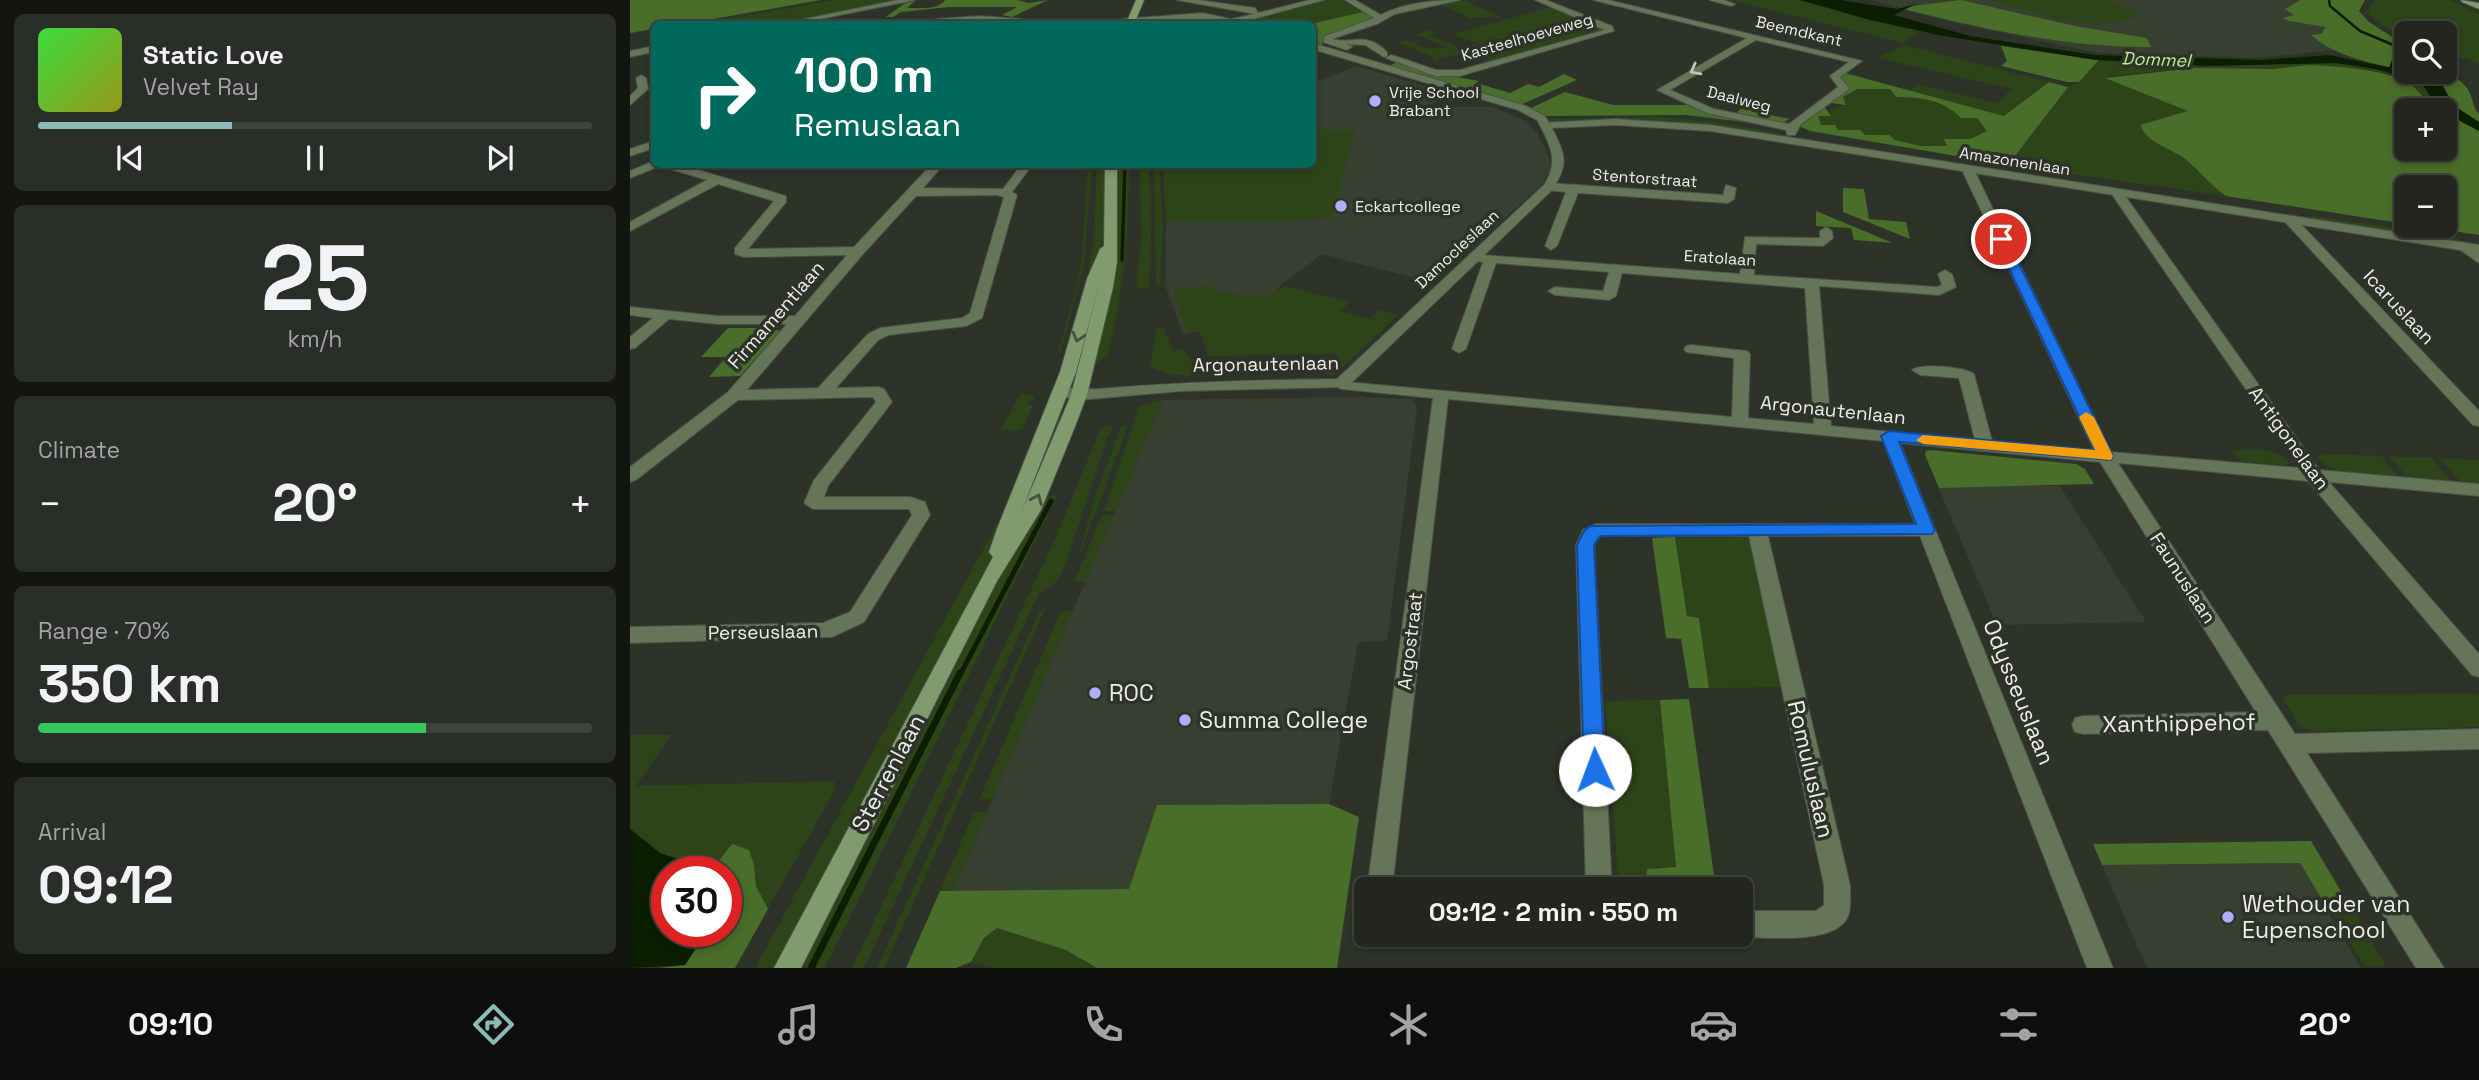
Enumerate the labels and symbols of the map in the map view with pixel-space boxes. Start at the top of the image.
street label: Kasteelhoeveweg [1459,8,1595,66]
street label: Beemdkant [1754,11,1844,51]
water label: Dommel [2121,46,2194,72]
one-way arrow [1690,62,1702,75]
street label: Daalweg [1705,81,1773,117]
place label: Vrije School Brabant [1389,82,1479,121]
marker: Vrije School Brabant [1367,93,1383,109]
street label: Amazonenlaan [1958,142,2072,180]
street label: Stentorstraat [1592,164,1698,192]
place label: Eckartcollege [1355,196,1461,217]
marker: Eckartcollege [1333,198,1349,214]
street label: Damocleslaan [1411,205,1503,293]
pin [1971,209,2031,269]
street label: Eratolaan [1683,245,1757,271]
street label: Firmamentlaan [722,256,830,374]
street label: Icaruslaan [2358,264,2440,350]
one-way arrow [1072,331,1086,343]
street label: Argonautenlaan [1193,350,1339,378]
street label: Antigonelaan [2243,381,2335,495]
street label: Argonautenlaan [1759,390,1907,430]
one-way arrow [1029,494,1043,506]
street label: Faunuslaan [2144,528,2222,628]
street label: Argostraat [1392,591,1428,691]
street label: Odysseuslaan [1976,615,2062,769]
street label: Perseuslaan [708,619,818,645]
place label: ROC [1109,678,1154,708]
marker: ROC [1087,685,1103,701]
street label: Romuluslaan [1781,697,1841,841]
place label: Summa College [1199,705,1368,735]
street label: Xanthippehof [2102,707,2256,739]
street label: Sterrenlaan [845,709,931,837]
marker: Summa College [1177,712,1193,728]
position arrow [1558,733,1632,807]
speed limit sign: 30 [651,856,742,947]
place label: Wethouder van Eupenschool [2242,889,2410,945]
marker: Wethouder van Eupenschool [2220,909,2236,925]

